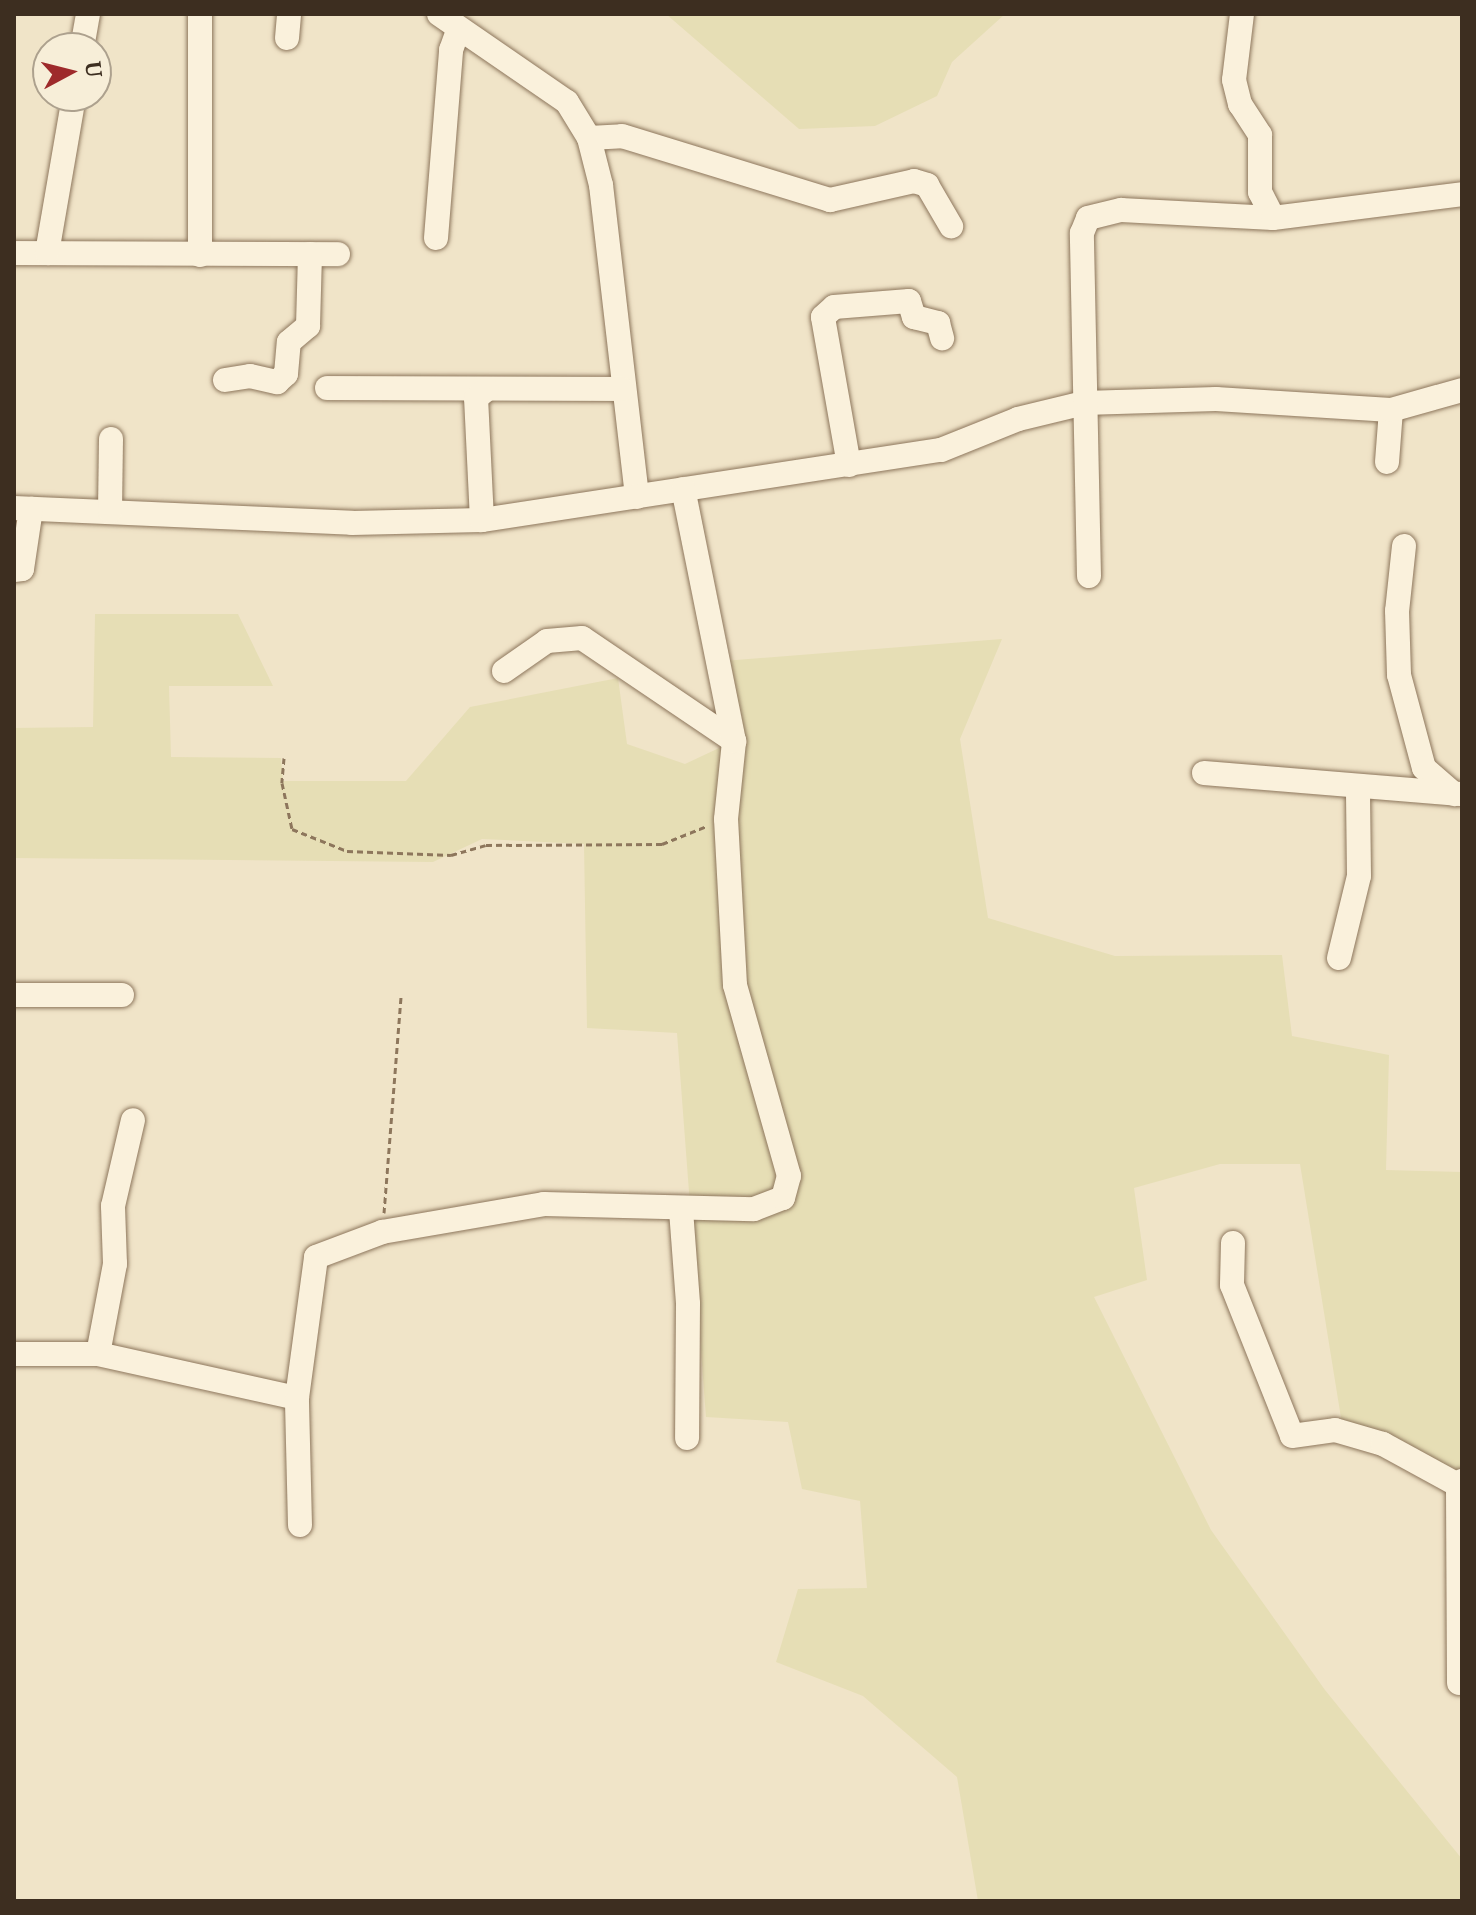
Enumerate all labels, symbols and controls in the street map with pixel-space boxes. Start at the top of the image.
north arrow [32,32,112,112]
text: U [79,60,110,79]

